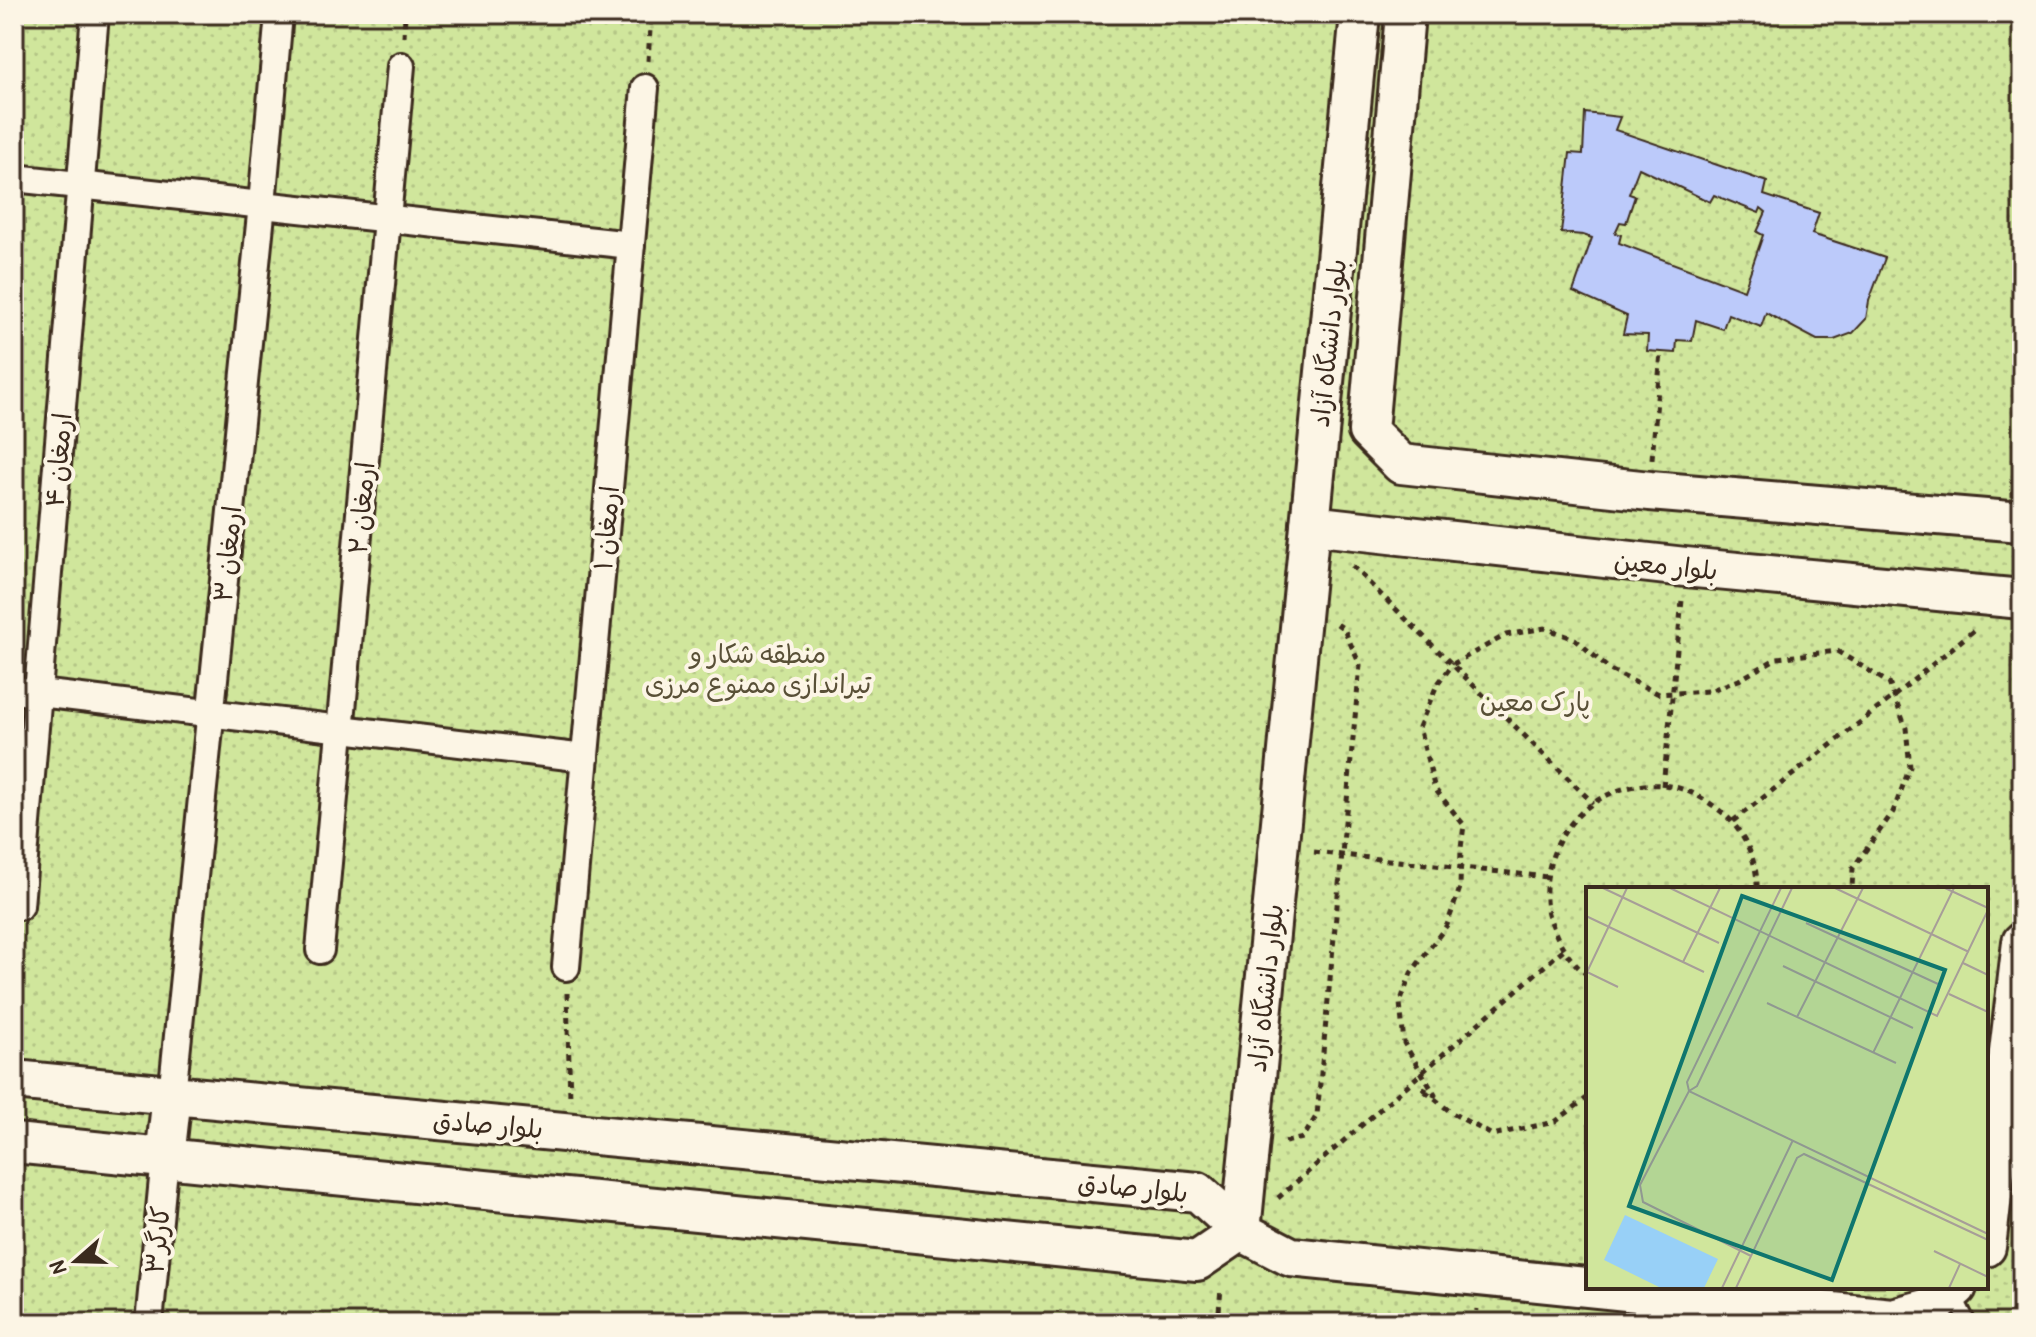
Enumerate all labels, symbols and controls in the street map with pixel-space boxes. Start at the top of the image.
street label: بلوار دانشگاه آزاد [1302,257,1354,429]
street label: ارمغان ۴ [36,411,80,509]
street label: ارمغان ۲ [340,460,382,556]
street label: ارمغان ۱ [585,484,627,572]
street label: ارمغان ۳ [205,504,249,604]
street label: بلوار معین [1612,542,1720,588]
park label: منطقه شکار و تیراندازی ممنوع مرزی [645,636,872,702]
park label: پارک معین [1480,684,1590,719]
inset map [1586,887,1988,1289]
street label: بلوار دانشگاه آزاد [1239,902,1291,1074]
street label: بلوار صادق [431,1102,545,1146]
street label: بلوار صادق [1076,1164,1190,1210]
street label: کارگر۳ [136,1204,178,1276]
north arrow [36,1221,116,1301]
text: N [41,1257,73,1278]

